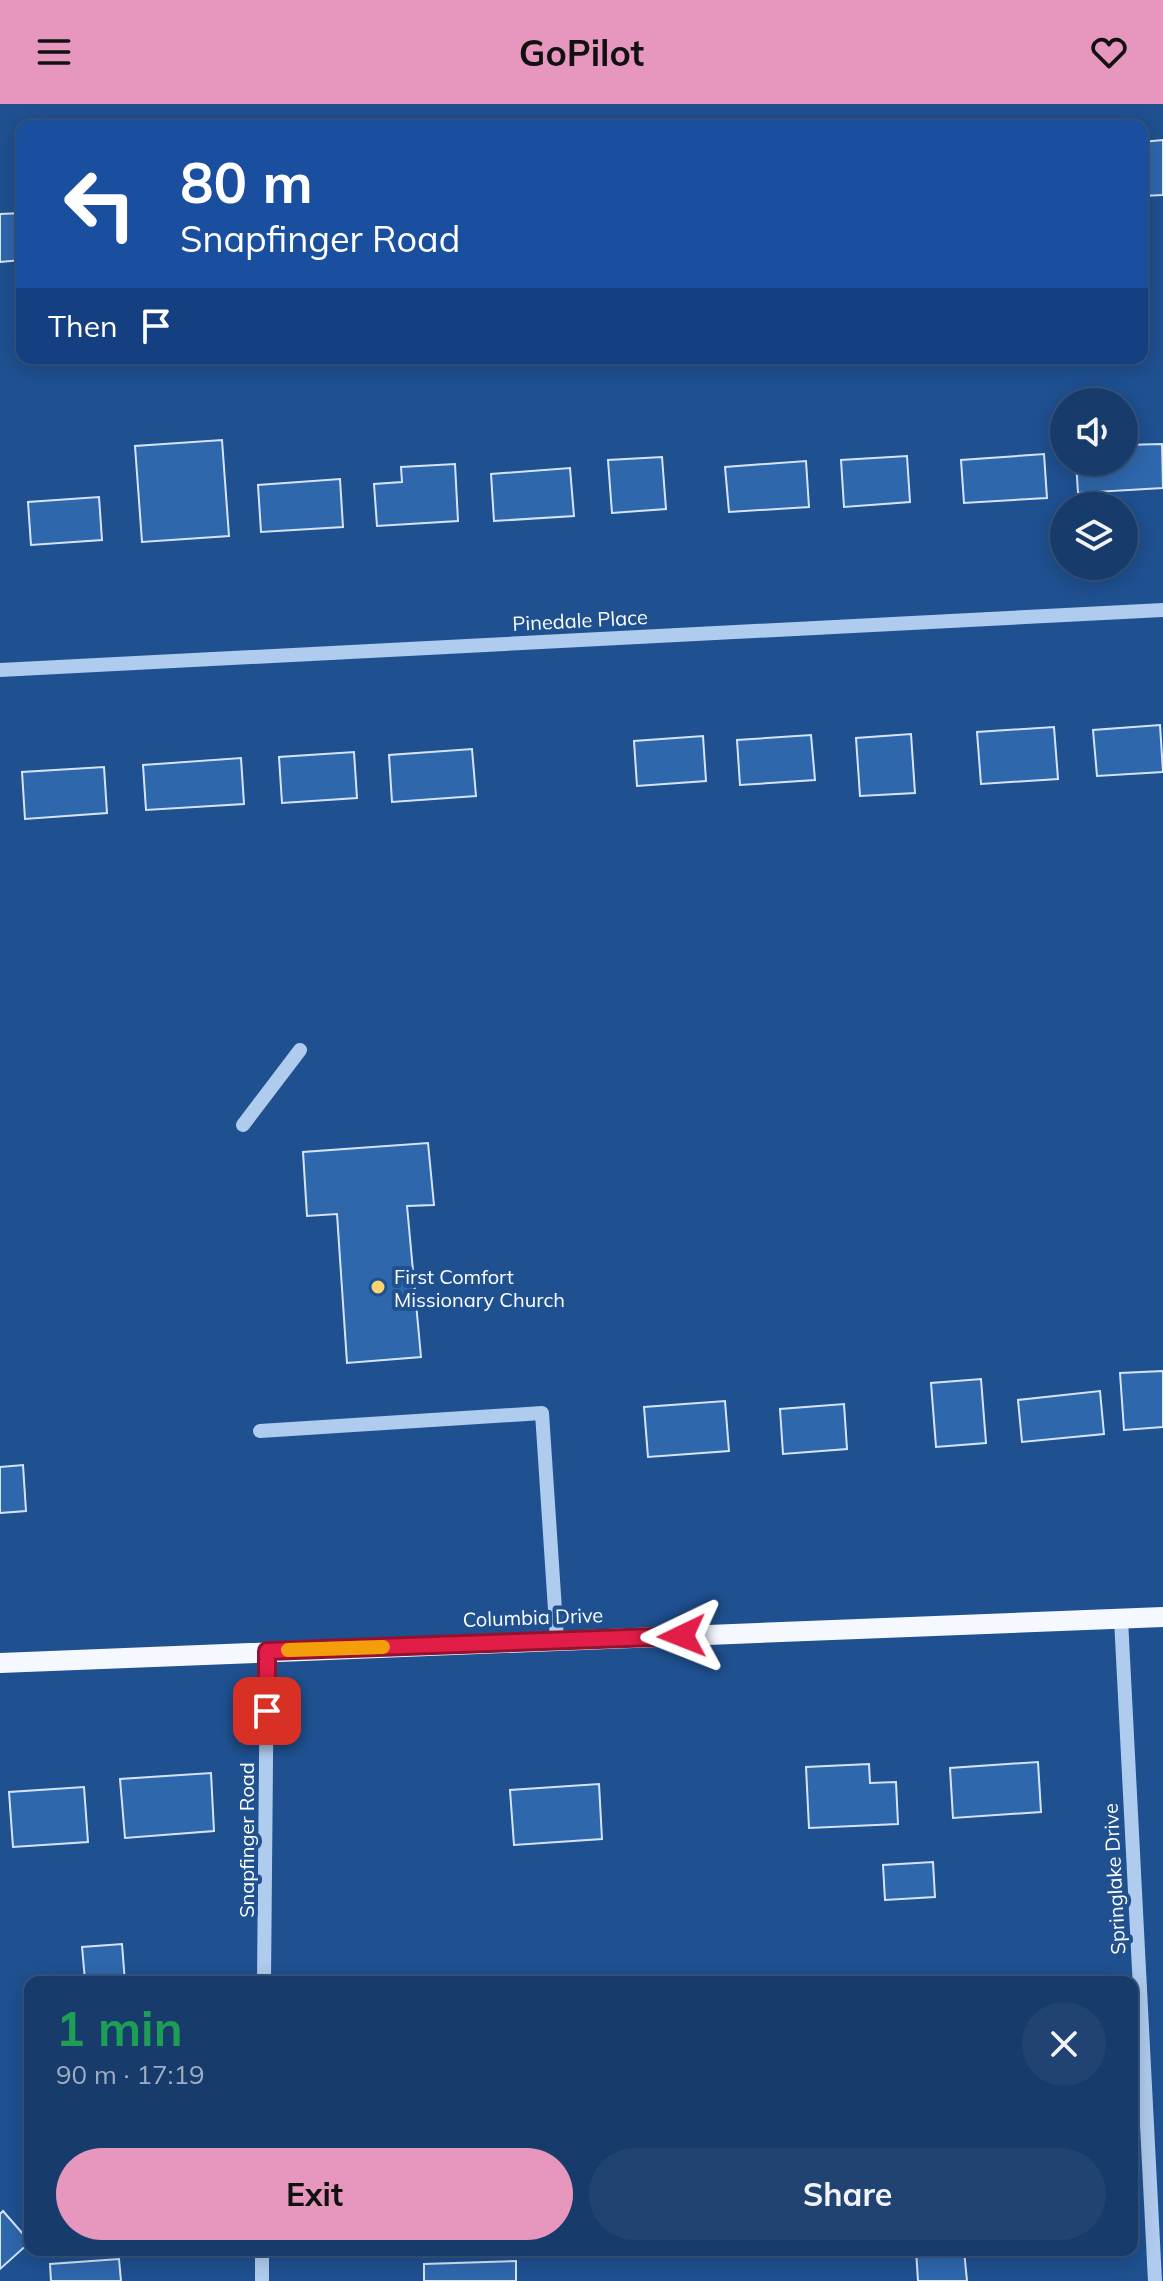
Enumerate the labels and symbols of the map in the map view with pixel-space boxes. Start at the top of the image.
street label: Pinedale Place [512,604,648,636]
place label: First Comfort Missionary Church [394,1264,565,1312]
marker: First Comfort Missionary Church [369,1278,387,1296]
position arrow [640,1594,724,1678]
street label: Columbia Drive [462,1602,604,1632]
pin [233,1677,301,1745]
street label: Snapfinger Road [234,1762,259,1918]
street label: Springlake Drive [1098,1803,1130,1955]

